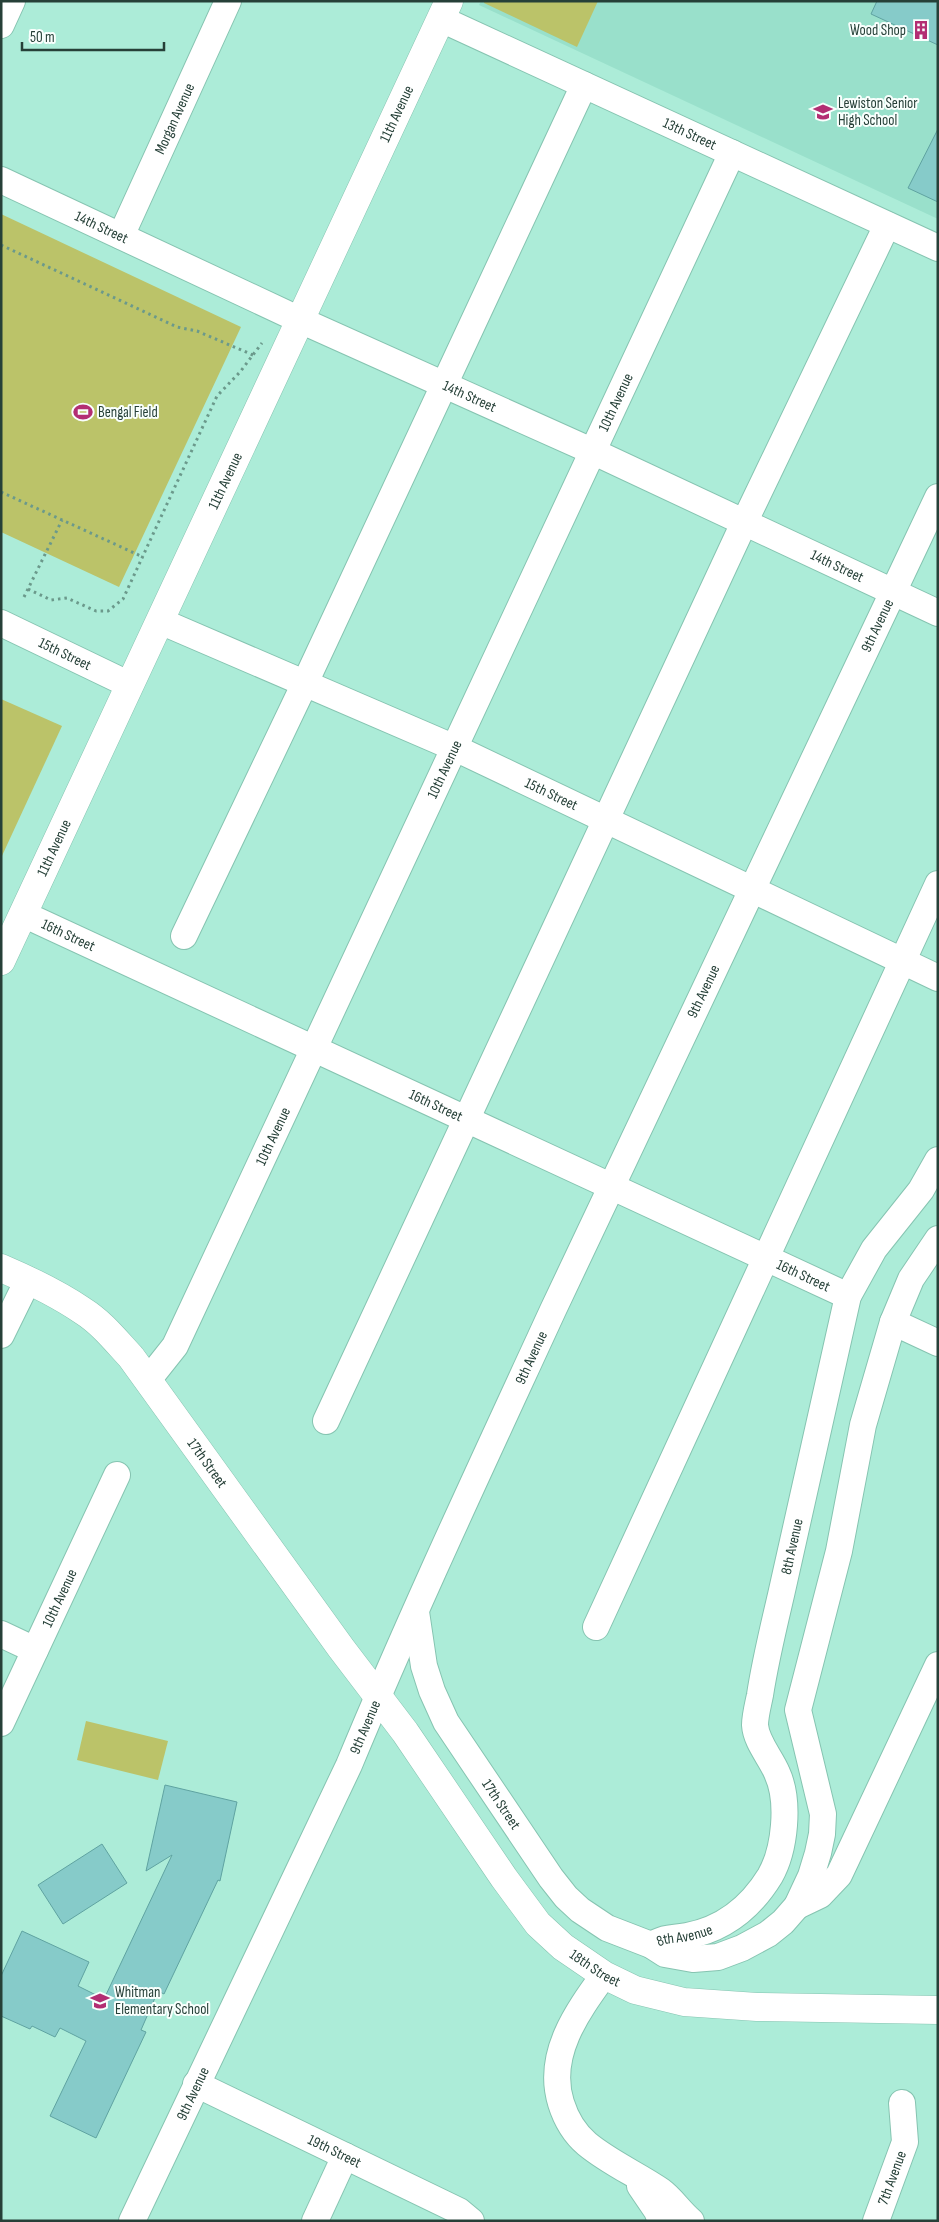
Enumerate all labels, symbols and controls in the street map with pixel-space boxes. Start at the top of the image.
building icon: Wood Shop [910,19,932,41]
scale bar [22,20,165,52]
place label: Wood Shop [850,21,906,40]
text: 50 m [30,28,55,47]
street label: Morgan Avenue [150,80,199,157]
street label: 11th Avenue [375,82,418,145]
place label: Lewiston Senior High School [838,94,918,130]
school or university icon: Lewiston Senior High School [812,101,834,123]
street label: 13th Street [660,113,720,154]
street label: 14th Street [72,206,132,248]
street label: 10th Avenue [594,370,637,434]
street label: 14th Street [440,376,500,417]
sports icon: Bengal Field [72,401,94,423]
place label: Bengal Field [98,403,158,422]
street label: 11th Avenue [204,449,247,512]
street label: 14th Street [808,545,867,587]
street label: 9th Avenue [856,596,898,655]
street label: 15th Street [35,633,95,675]
street label: 10th Avenue [423,737,466,801]
street label: 15th Street [522,773,581,815]
street label: 11th Avenue [32,816,75,879]
street label: 16th Street [39,914,99,956]
street label: 9th Avenue [682,962,724,1021]
street label: 16th Street [406,1085,466,1126]
street label: 10th Avenue [251,1104,295,1168]
street label: 16th Street [774,1255,834,1296]
street label: 9th Avenue [511,1328,552,1387]
street label: 17th Street [183,1434,232,1492]
street label: 8th Avenue [776,1517,807,1576]
street label: 10th Avenue [38,1566,81,1630]
street label: 9th Avenue [345,1697,385,1757]
street label: 17th Street [478,1776,525,1833]
street label: 8th Avenue [654,1920,715,1951]
street label: 18th Street [566,1945,624,1991]
place label: Whitman Elementary School [115,1983,209,2019]
school or university icon: Whitman Elementary School [89,1990,111,2012]
street label: 9th Avenue [172,2064,213,2123]
street label: 19th Street [305,2130,365,2172]
street label: 7th Avenue [873,2148,910,2207]

